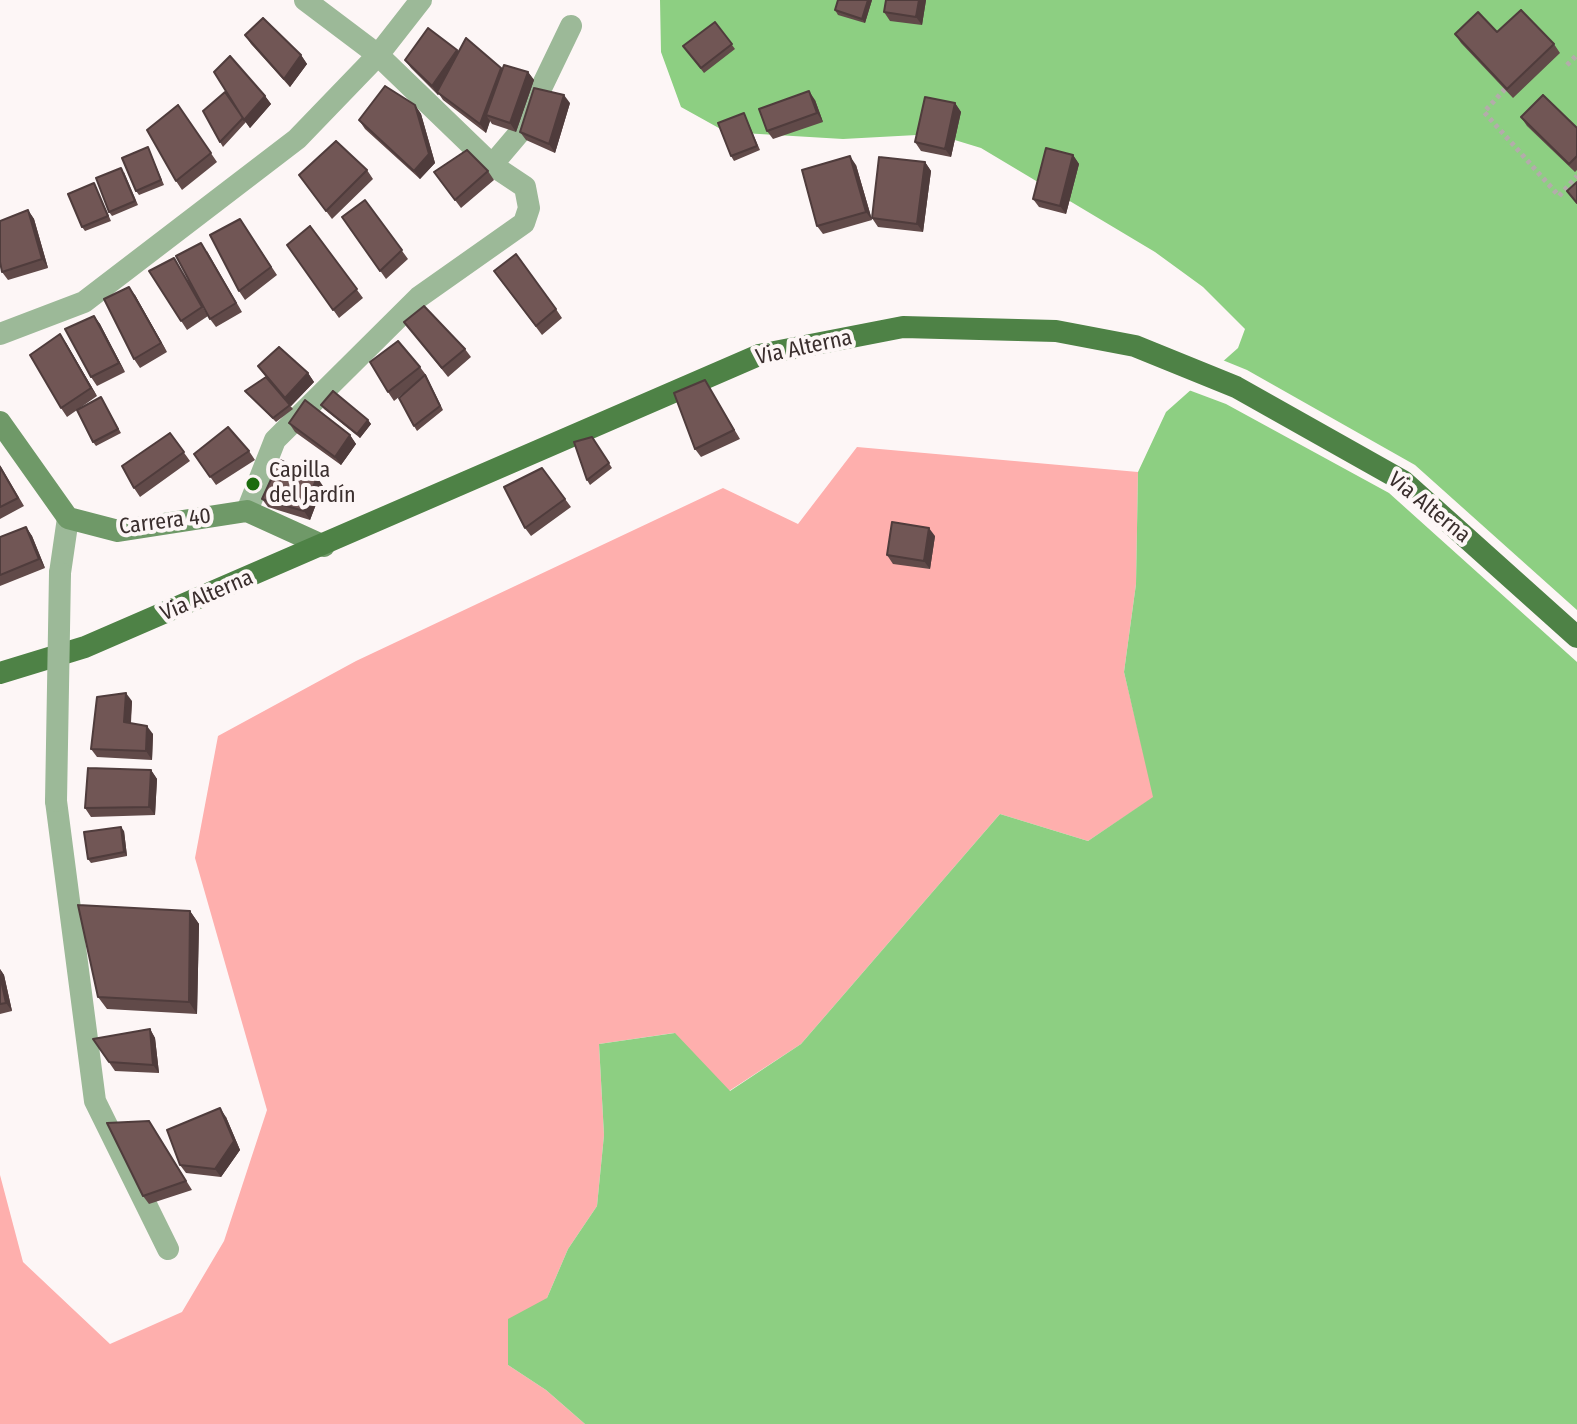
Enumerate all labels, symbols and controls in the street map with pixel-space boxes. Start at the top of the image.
street label: Via Alterna [753,325,855,371]
place label: Capilla del Jardín [269,458,356,510]
street label: Via Alterna [1383,467,1475,549]
marker: Capilla del Jardín [244,475,262,493]
street label: Carrera 40 [118,503,212,541]
street label: Via Alterna [157,565,257,627]

